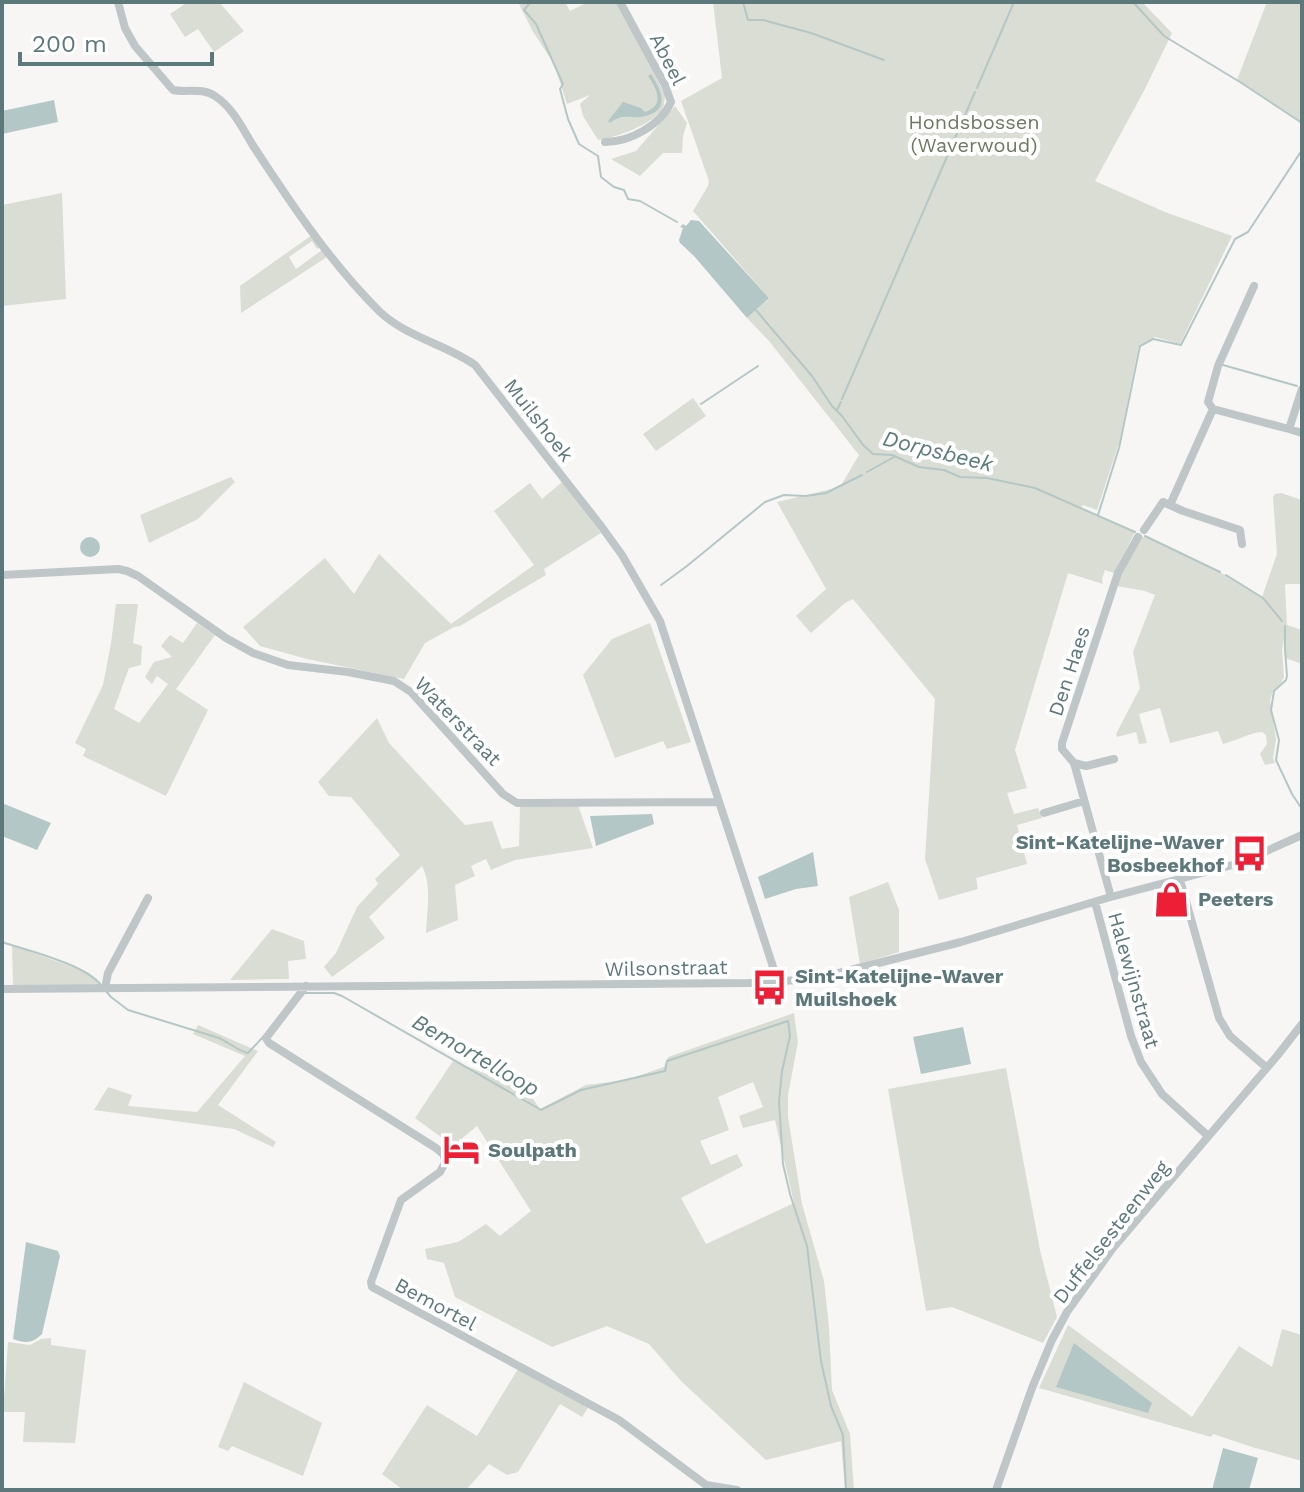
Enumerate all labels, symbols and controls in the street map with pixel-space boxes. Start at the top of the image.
scale bar [20,16,212,66]
street label: Abeel [645,29,691,89]
text: 200 m [32,30,107,58]
park label: Hondsbossen (Waverwoud) [908,110,1040,157]
street label: Muilshoek [499,374,579,466]
water label: Dorpsbeek [880,425,997,477]
street label: Den Haes [1043,623,1095,719]
street label: Waterstraat [410,672,507,771]
place label: Sint-Katelijne-Waver Bosbeekhof [1016,830,1225,877]
bus stop icon: Sint-Katelijne-Waver Bosbeekhof [1231,834,1269,872]
shop icon: Peeters [1153,880,1191,918]
place label: Peeters [1198,887,1274,911]
street label: Halewijnstraat [1103,909,1165,1051]
street label: Wilsonstraat [604,955,728,981]
place label: Sint-Katelijne-Waver Muilshoek [795,964,1004,1011]
bus stop icon: Sint-Katelijne-Waver Muilshoek [750,969,788,1007]
water label: Bemortelloop [408,1009,544,1101]
hotel icon: Soulpath [443,1131,481,1169]
place label: Soulpath [488,1138,577,1162]
street label: Duffelsesteenweg [1048,1155,1174,1308]
street label: Bemortel [391,1272,481,1336]

